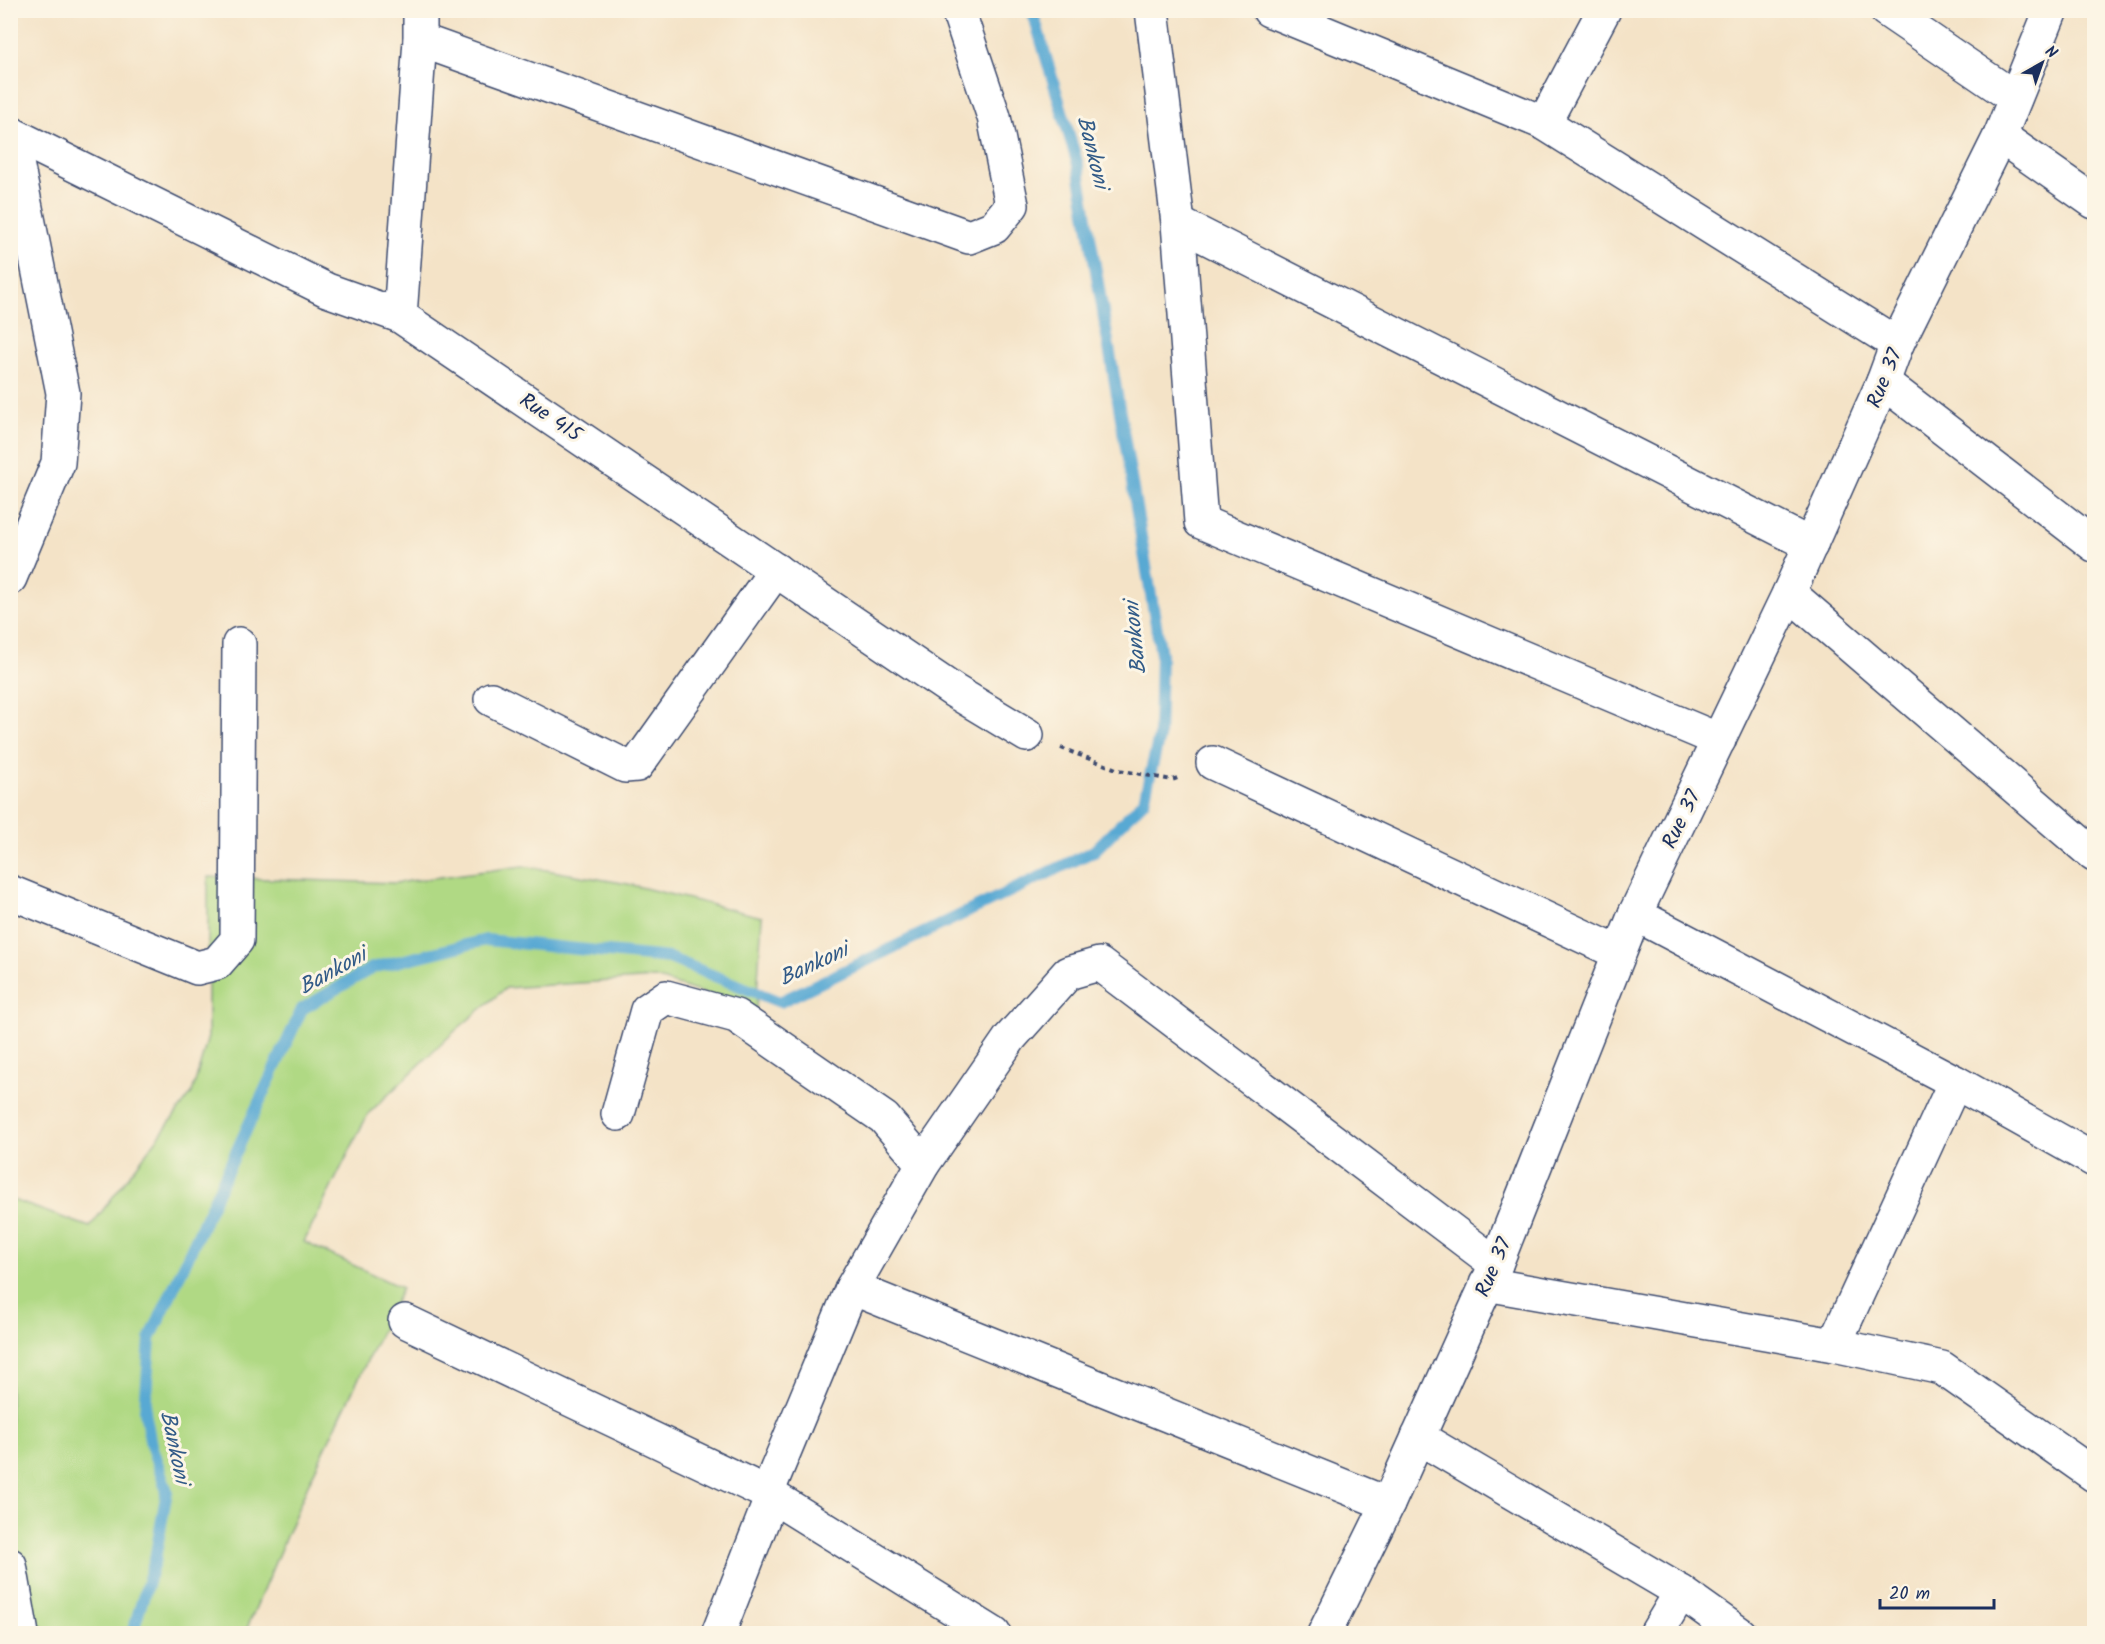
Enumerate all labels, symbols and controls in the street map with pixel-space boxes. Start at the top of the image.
north arrow [2012,33,2072,93]
text: N [2039,40,2063,65]
water label: Bankoni [1066,113,1119,197]
street label: Rue 37 [1858,342,1913,413]
street label: Rue 415 [512,385,590,452]
water label: Bankoni [1115,595,1158,676]
street label: Rue 37 [1654,783,1711,855]
water label: Bankoni [773,932,859,997]
water label: Bankoni [293,937,378,1005]
street label: Rue 37 [1467,1231,1522,1303]
water label: Bankoni [149,1408,199,1492]
scale bar [1880,1572,1994,1610]
text: 20 m [1889,1580,1930,1609]

